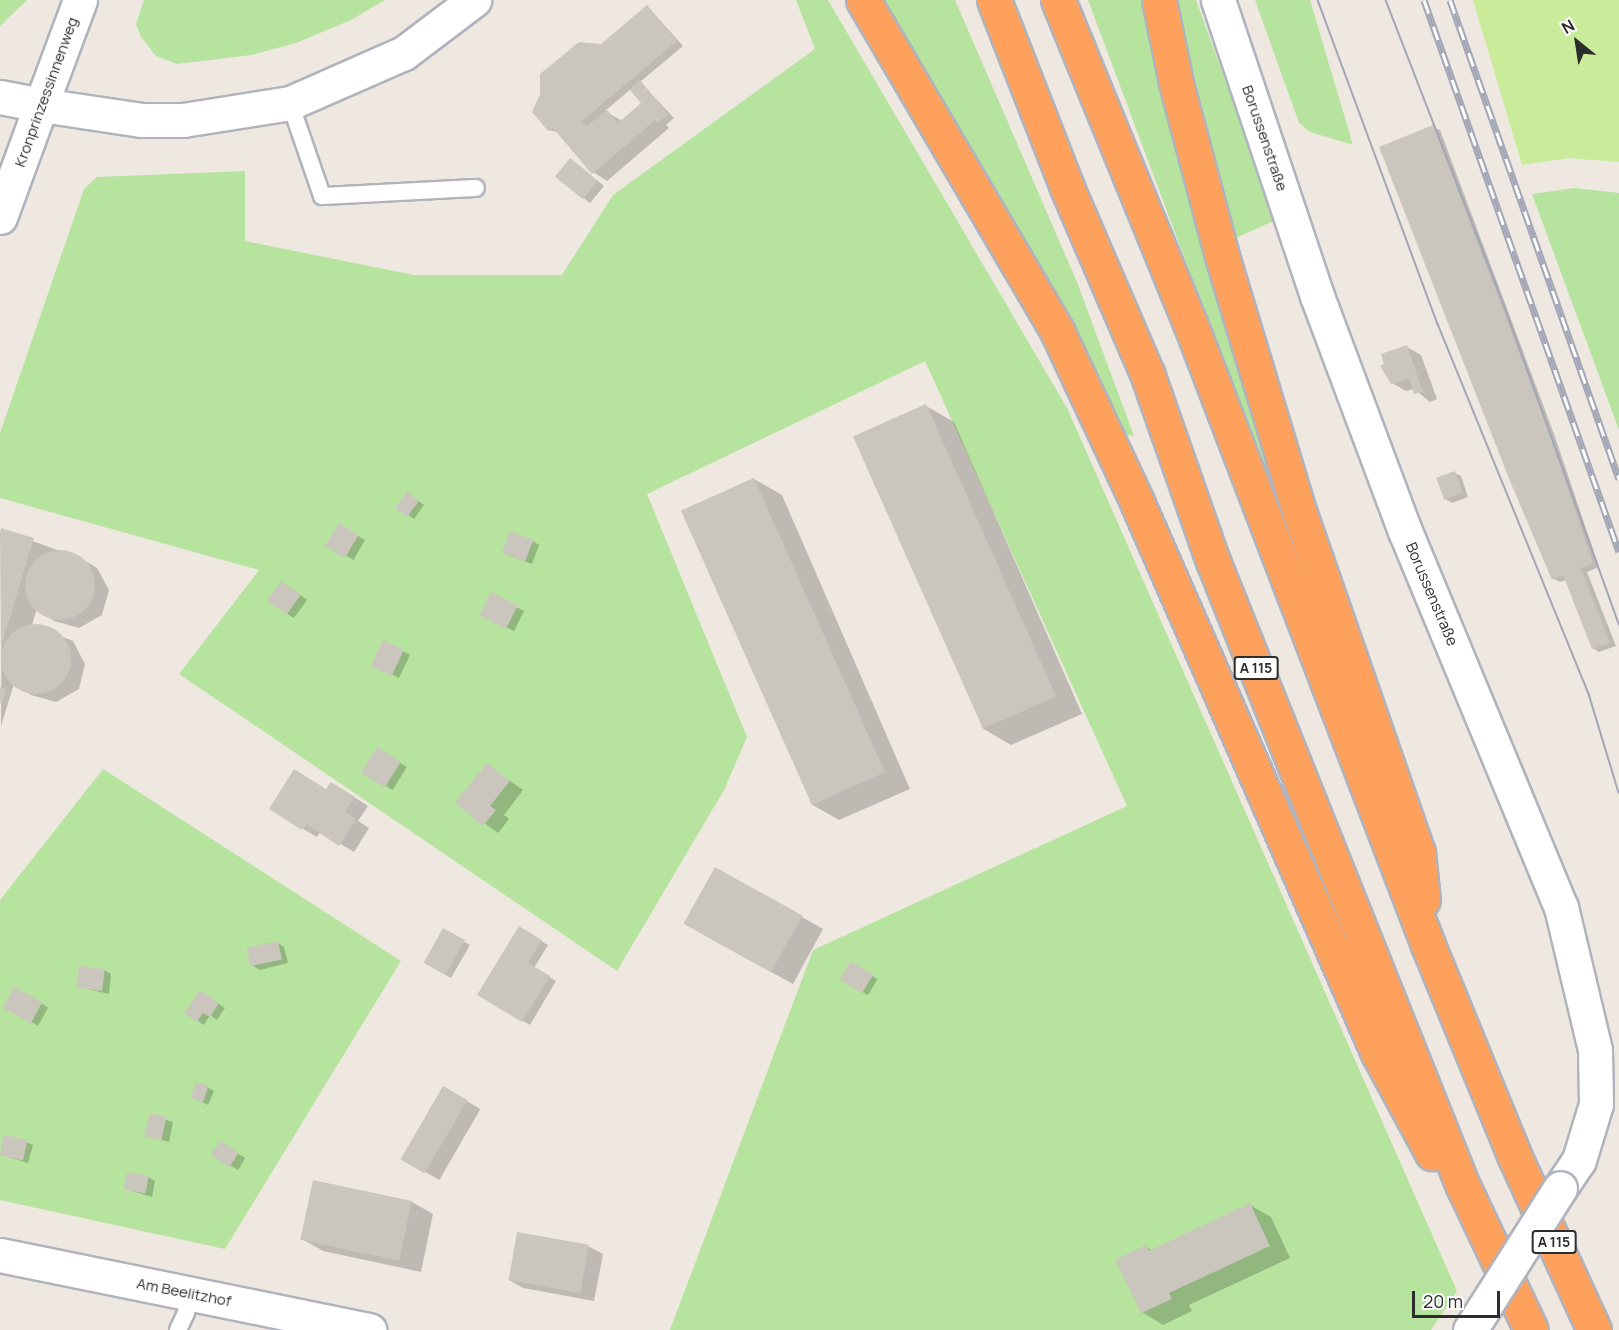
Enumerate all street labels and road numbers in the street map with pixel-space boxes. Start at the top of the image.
street label: Kronprinzessinnenweg [11,15,81,169]
street label: Borussenstraße [1238,83,1292,193]
street label: Borussenstraße [1402,540,1462,648]
road number: A 115 [1234,657,1278,679]
road number: A 115 [1532,1231,1576,1253]
street label: Am Beelitzhof [135,1274,233,1310]

